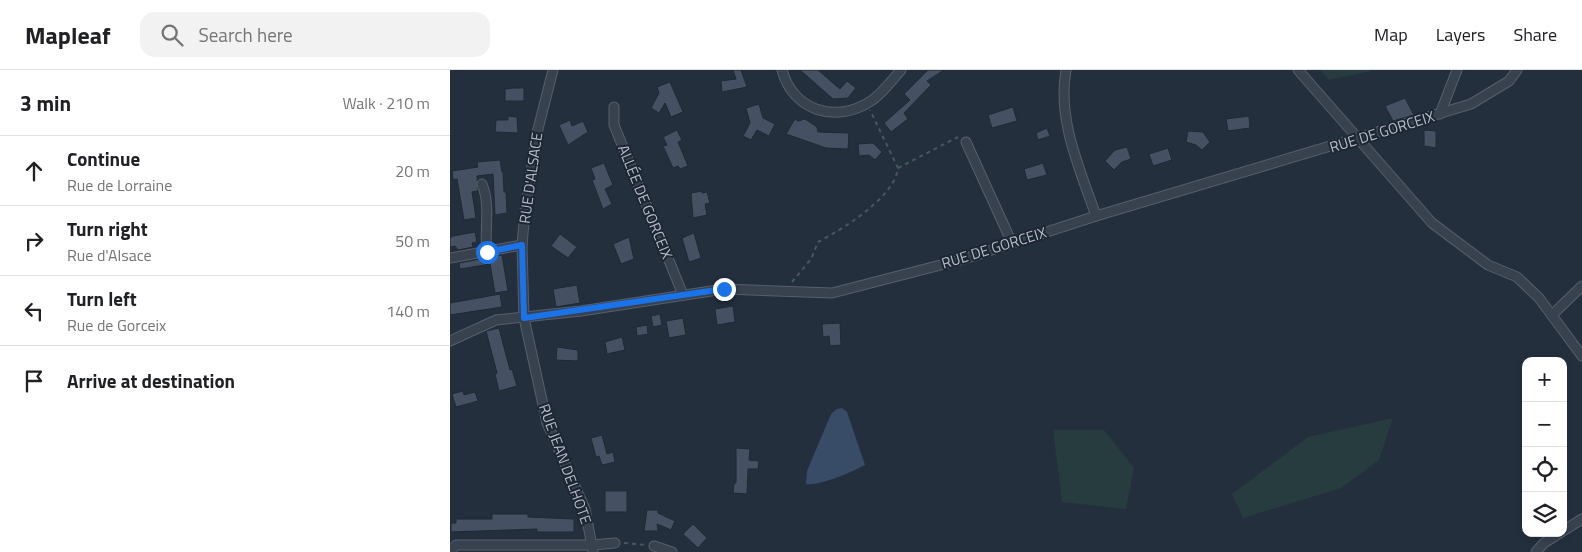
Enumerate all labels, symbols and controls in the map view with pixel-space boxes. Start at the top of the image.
search box [140,12,490,57]
text: Mapleaf [25,17,110,53]
text: Search here [198,20,293,49]
icon: search [158,21,186,49]
text: Map [1374,21,1408,48]
text: Layers [1436,21,1485,48]
text: Share [1513,21,1557,48]
text: 3 min [20,87,71,119]
text: Walk · 210 m [342,91,430,115]
street label: RUE DE GORCEIX [1327,104,1438,158]
street label: RUE D'ALSACE [513,131,548,225]
street label: ALLÉE DE GORCEIX [612,141,679,263]
text: Continue [67,144,140,173]
icon: ahead [20,157,48,185]
text: 20 m [395,159,430,183]
text: Rue de Lorraine [67,173,172,197]
text: Turn right [67,214,148,243]
street label: RUE DE GORCEIX [939,220,1050,274]
icon: right [20,227,48,255]
text: 50 m [395,229,430,253]
route start [476,241,499,264]
text: Rue d'Alsace [67,243,152,267]
route end [713,278,736,301]
text: Turn left [67,284,137,313]
icon: left [20,297,48,325]
text: 140 m [386,299,430,323]
text: Rue de Gorceix [67,313,166,337]
map controls [1522,357,1567,537]
button: + [1522,357,1567,402]
text: Arrive at destination [67,366,235,395]
icon: arrive [20,367,48,395]
street label: RUE JEAN DELHOTE [533,400,598,527]
button: − [1522,402,1567,447]
button: locate [1522,447,1567,492]
button: layers [1522,492,1567,537]

